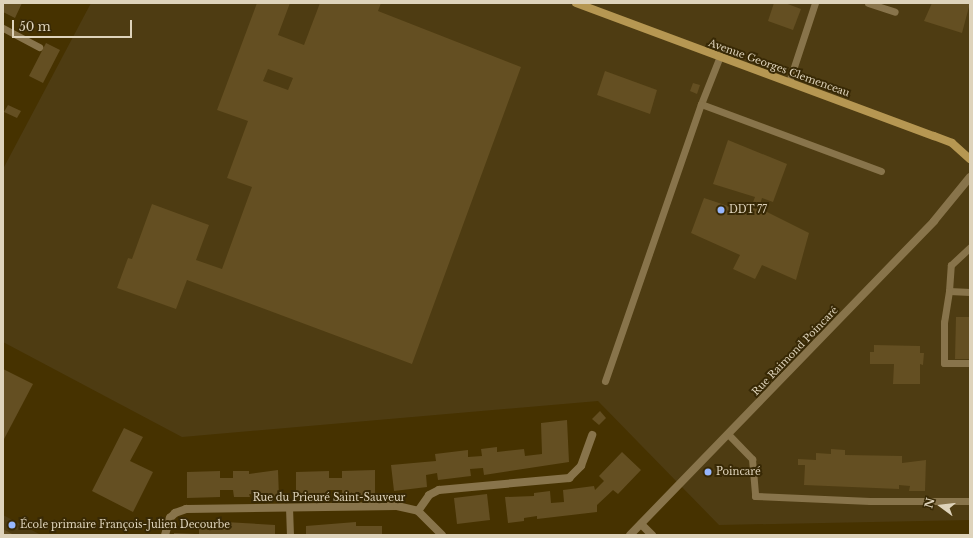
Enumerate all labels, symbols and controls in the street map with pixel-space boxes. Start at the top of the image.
scale bar [14,12,134,38]
text: 50 m [19,19,51,34]
street label: Avenue Georges Clemenceau [707,37,851,99]
place label: DDT 77 [729,204,767,216]
marker: DDT 77 [716,205,726,215]
street label: Rue Raimond Poincaré [750,304,840,398]
place label: Poincaré [716,466,761,478]
marker: Poincaré [703,467,713,477]
north arrow [921,486,961,526]
street label: Rue du Prieuré Saint-Sauveur [253,492,405,504]
text: N [921,496,938,510]
place label: École primaire François-Julien Decourbe [20,519,230,531]
marker: École primaire François-Julien Decourbe [7,520,17,530]

